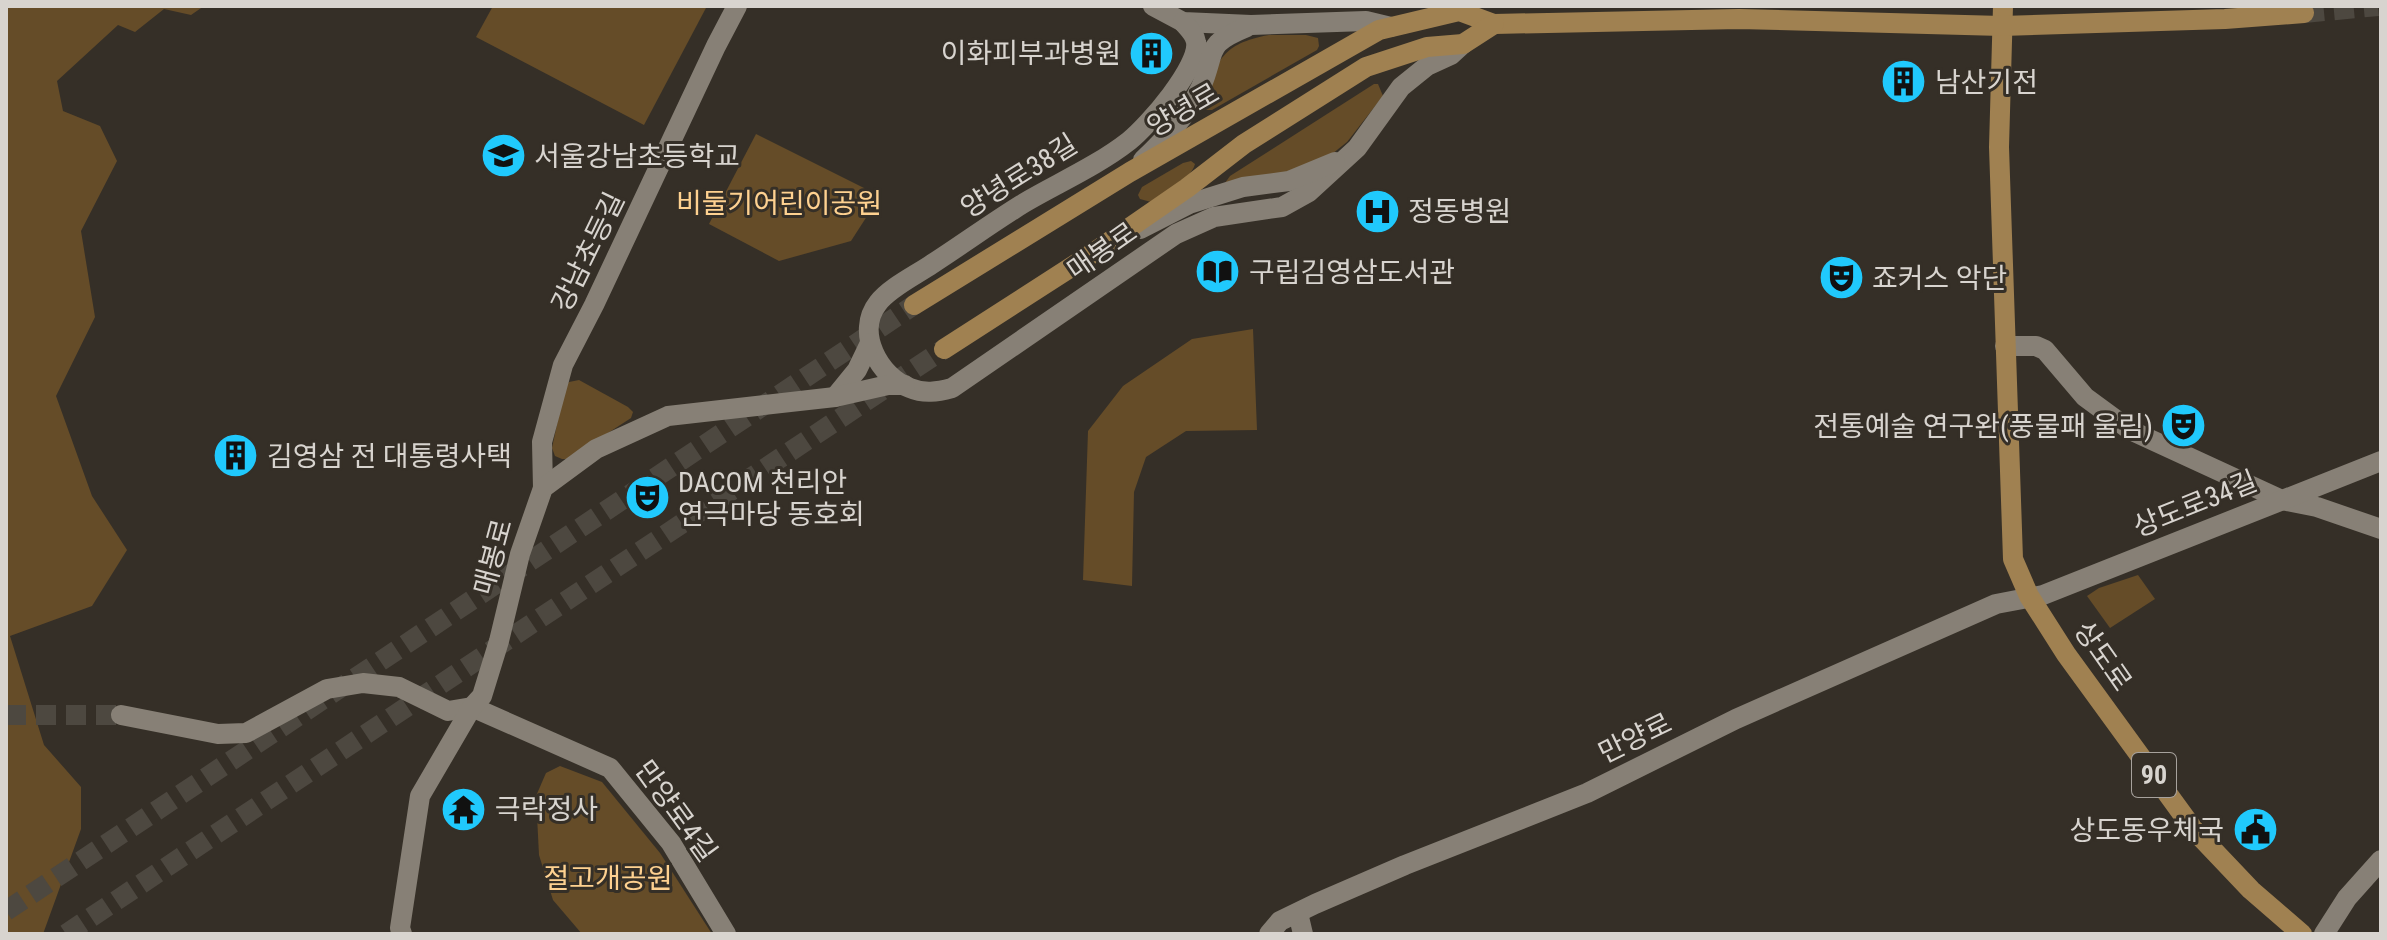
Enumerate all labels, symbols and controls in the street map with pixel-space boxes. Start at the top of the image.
building icon: 이화피부과병원 [1128,29,1176,77]
place label: 이화피부과병원 [941,37,1121,70]
building icon: 남산기전 [1880,58,1928,106]
place label: 남산기전 [1935,66,2038,99]
street label: 양녕로 [1141,76,1225,144]
street label: 양녕로38길 [955,127,1083,225]
school or university icon: 서울강남초등학교 [479,132,527,180]
place label: 서울강남초등학교 [534,140,740,173]
street label: 강남초등길 [545,187,631,317]
park label: 비둘기어린이공원 [676,187,882,220]
hospital icon: 정동병원 [1353,187,1401,235]
place label: 정동병원 [1408,195,1511,228]
street label: 매봉로 [1061,215,1143,287]
library icon: 구립김영삼도서관 [1194,248,1242,296]
theatre icon: 죠커스 악단 [1817,254,1865,302]
place label: 구립김영삼도서관 [1249,256,1455,289]
place label: 죠커스 악단 [1872,262,2007,295]
theatre icon: 전통예술 연구완(풍물패 울림) [2160,402,2208,450]
place label: 전통예술 연구완(풍물패 울림) [1813,410,2153,443]
building icon: 김영삼 전 대통령사택 [212,432,260,480]
place label: 김영삼 전 대통령사택 [267,440,512,473]
street label: 상도로34길 [2128,464,2262,544]
place label: DACOM 천리안 연극마당 동호회 [678,466,865,531]
theatre icon: DACOM 천리안 연극마당 동호회 [623,474,671,522]
street label: 매봉로 [467,515,519,599]
street label: 상도로 [2067,615,2139,697]
street label: 만양로 [1593,706,1677,770]
road number: 90 [2132,753,2176,797]
street label: 만양로4길 [628,754,724,868]
temple icon: 극락정사 [440,785,488,833]
place label: 극락정사 [495,793,598,826]
public building icon: 상도동우체국 [2231,806,2279,854]
place label: 상도동우체국 [2069,814,2224,847]
park label: 절고개공원 [544,862,672,895]

